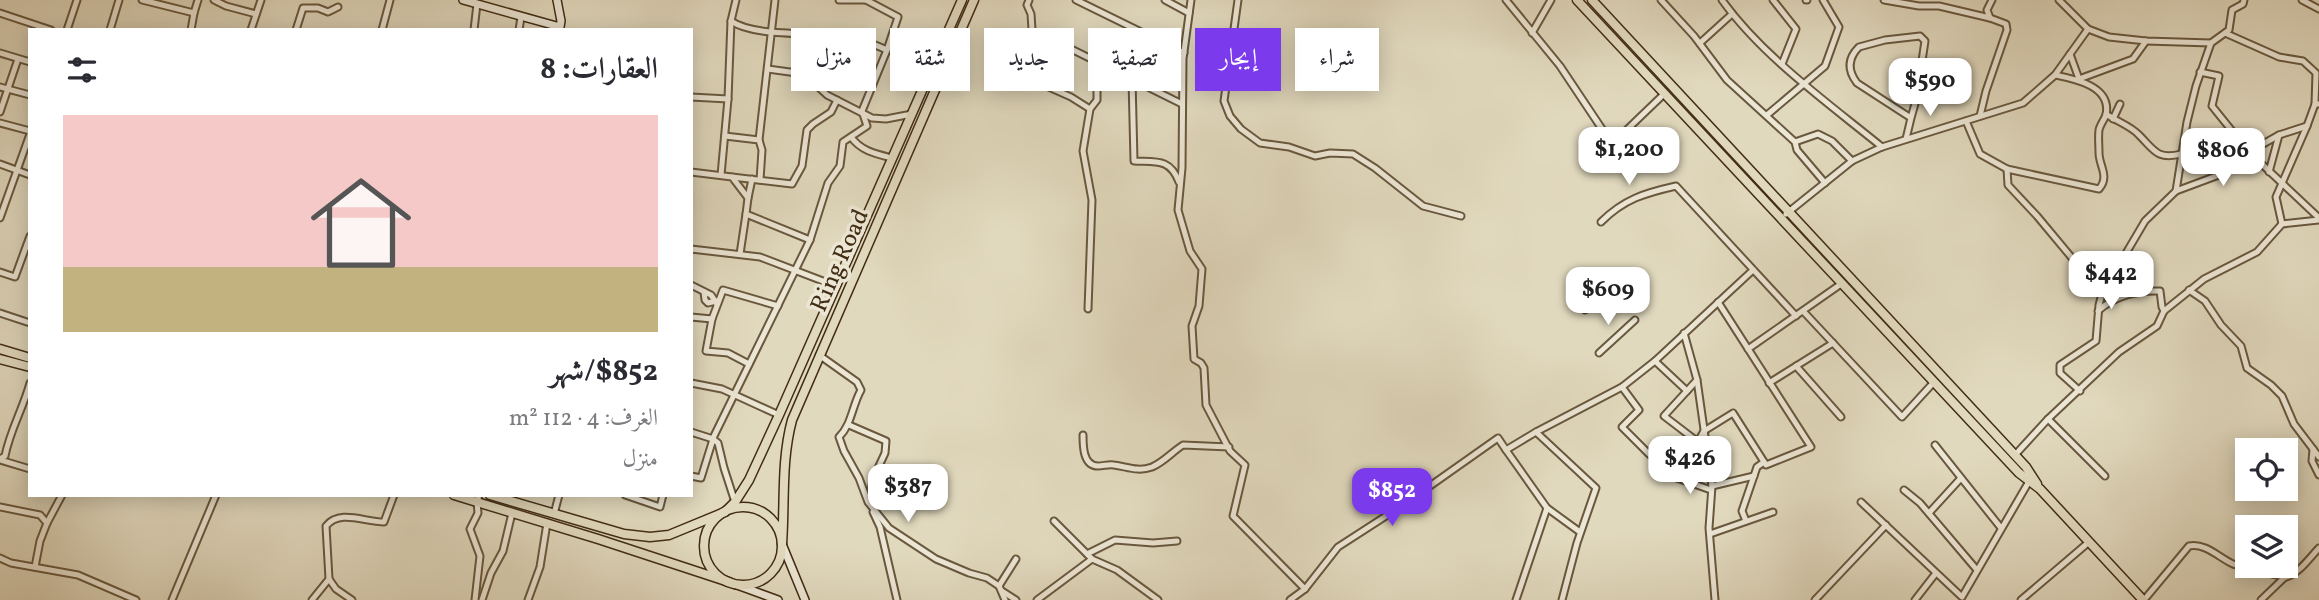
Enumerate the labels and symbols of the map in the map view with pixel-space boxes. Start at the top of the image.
pin: $590 [1889,58,1971,118]
pin: $1,200 [1572,128,1686,187]
pin: $806 [2182,128,2264,188]
street label: Ring Road [803,204,879,318]
pin: $442 [2070,252,2152,311]
pin: $609 [1567,268,1649,327]
pin: $426 [1649,436,1731,496]
pin: $387 [867,464,949,524]
pin: $852 [1351,468,1433,528]

